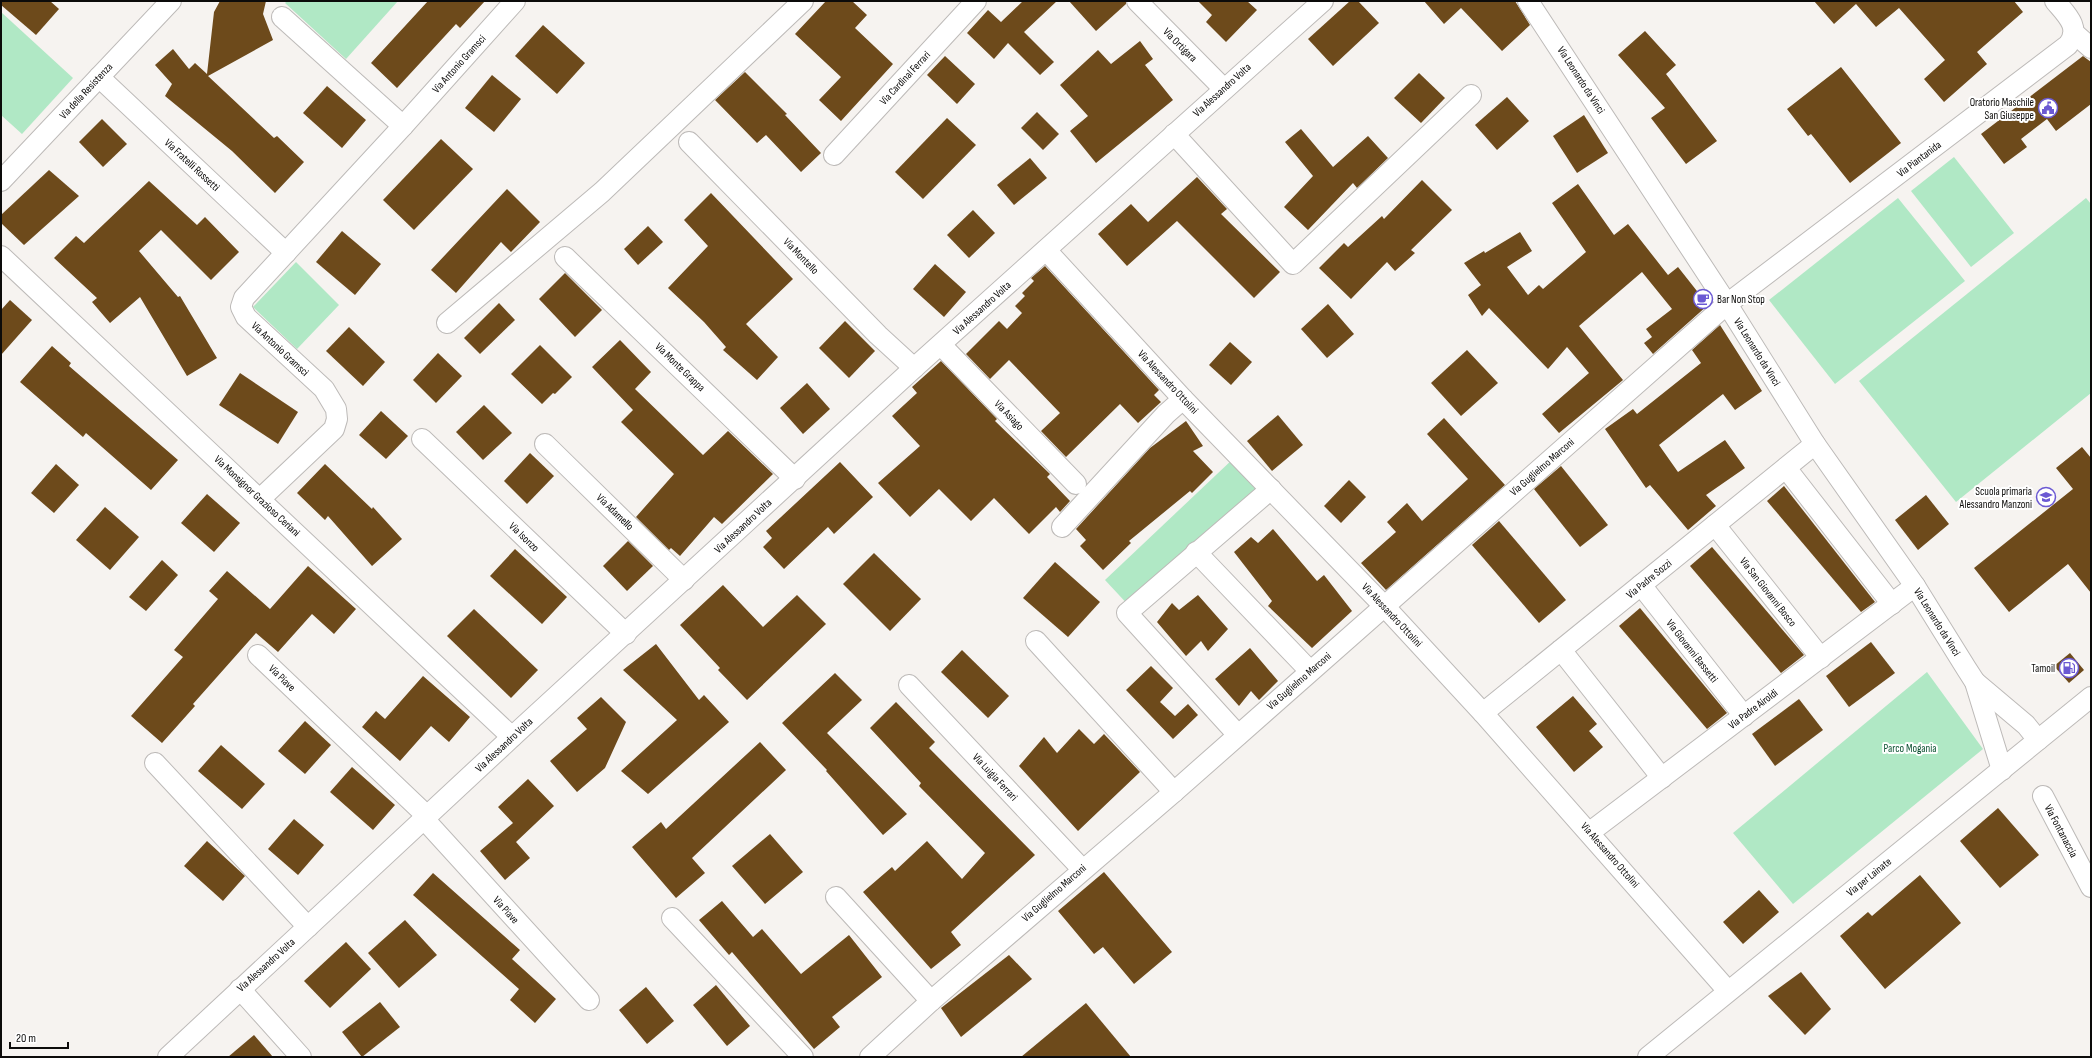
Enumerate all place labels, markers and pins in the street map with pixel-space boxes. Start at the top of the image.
place label: Oratorio Maschile San Giuseppe [1970,96,2034,122]
public building icon: Oratorio Maschile San Giuseppe [2037,97,2059,119]
cafe icon: Bar Non Stop [1692,288,1714,310]
place label: Bar Non Stop [1717,293,1765,306]
place label: Scuola primaria Alessandro Manzoni [1959,485,2032,511]
school or university icon: Scuola primaria Alessandro Manzoni [2035,486,2057,508]
fuel station icon: Tamoil [2058,657,2080,679]
place label: Tamoil [2031,662,2055,675]

